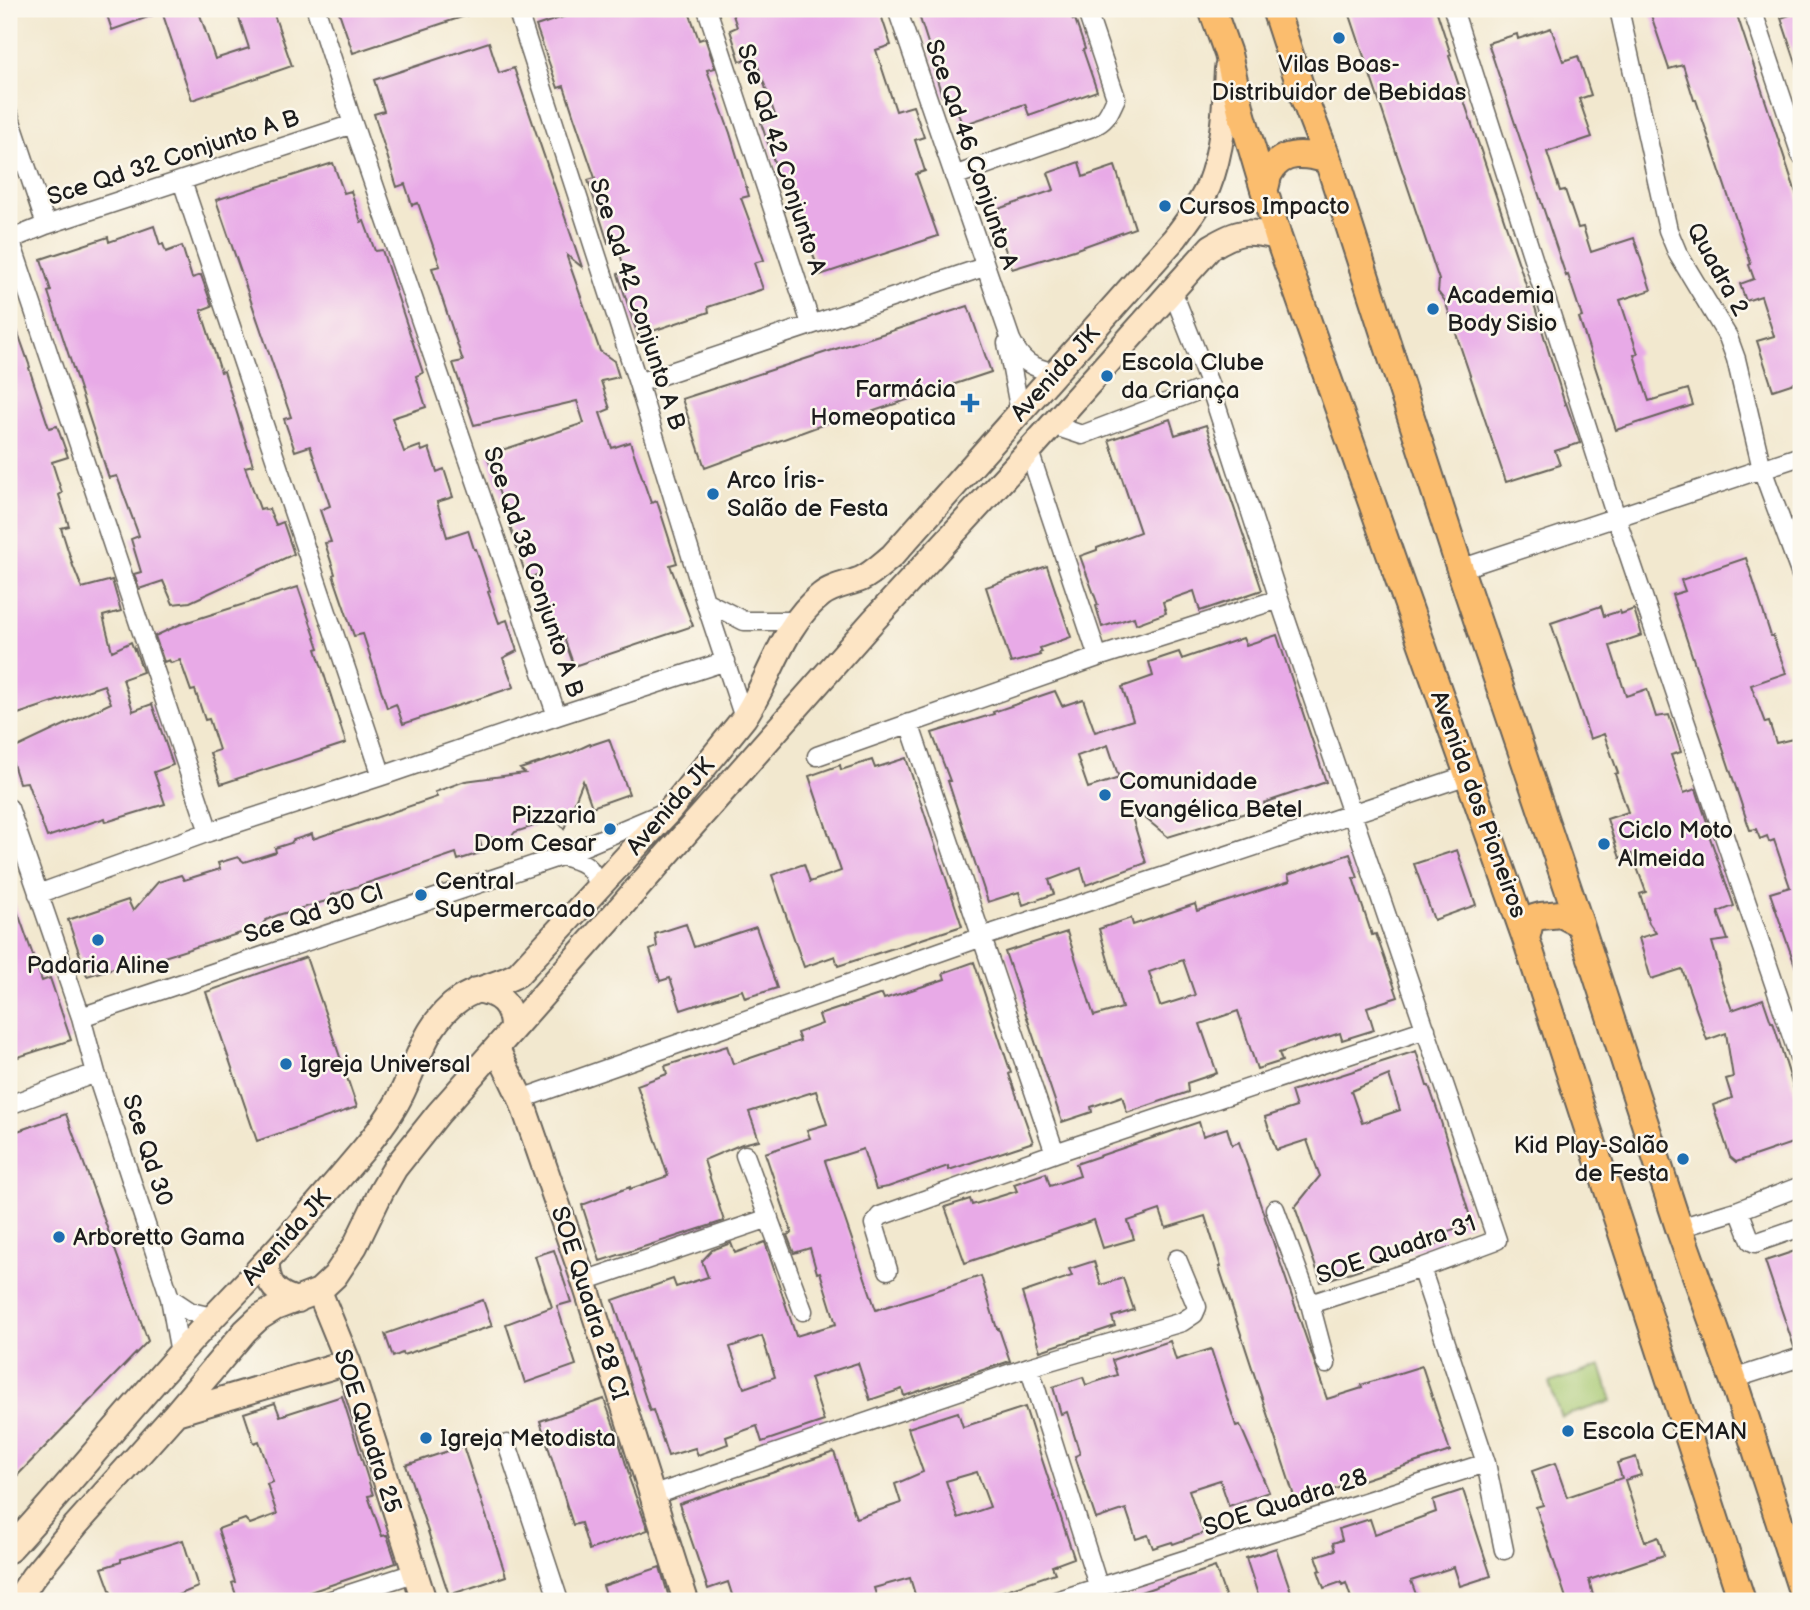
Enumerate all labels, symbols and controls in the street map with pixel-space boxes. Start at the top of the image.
marker: Vilas Boas- Distribuidor de Bebidas [1331,30,1347,46]
street label: Sce Qd 46 Conjunto A [919,36,1025,273]
street label: Sce Qd 42 Conjunto A [731,40,833,278]
place label: Vilas Boas- Distribuidor de Bebidas [1212,50,1467,107]
street label: Sce Qd 32 Conjunto A B [43,103,303,212]
street label: Sce Qd 42 Conjunto A B [583,174,692,434]
place label: Cursos Impacto [1179,192,1350,221]
marker: Cursos Impacto [1157,198,1173,214]
street label: Quadra 2 [1680,218,1755,321]
place label: Academia Body Sisio [1447,281,1557,338]
marker: Academia Body Sisio [1425,301,1441,317]
street label: Avenida JK [1005,319,1107,428]
place label: Escola Clube da Criança [1121,348,1264,405]
marker: Escola Clube da Criança [1099,368,1115,384]
place label: Farmácia Homeopatica [810,375,956,432]
marker: Farmácia Homeopatica [962,395,978,411]
street label: Sce Qd 38 Conjunto A B [477,443,590,701]
place label: Arco Íris- Salão de Festa [727,465,889,523]
marker: Arco Íris- Salão de Festa [705,486,721,502]
street label: Avenida dos Pioneiros [1424,687,1533,922]
street label: Avenida JK [620,751,721,861]
place label: Comunidade Evangélica Betel [1119,767,1302,824]
marker: Comunidade Evangélica Betel [1097,787,1113,803]
place label: Pizzaria Dom Cesar [473,801,596,858]
place label: Ciclo Moto Almeida [1618,816,1733,873]
marker: Pizzaria Dom Cesar [602,821,618,837]
marker: Ciclo Moto Almeida [1596,836,1612,852]
place label: Central Supermercado [435,867,596,924]
street label: Sce Qd 30 Cl [240,877,386,950]
marker: Central Supermercado [413,887,429,903]
marker: Padaria Aline [90,932,106,948]
place label: Padaria Aline [27,951,169,980]
place label: Igreja Universal [300,1050,470,1079]
marker: Igreja Universal [278,1056,294,1072]
street label: Sce Qd 30 [116,1091,179,1210]
place label: Kid Play-Salão de Festa [1514,1131,1669,1188]
marker: Kid Play-Salão de Festa [1675,1151,1691,1167]
street label: Avenida JK [236,1183,338,1292]
street label: SOE Quadra 28 CI [545,1203,635,1404]
street label: SOE Quadra 31 [1313,1209,1480,1290]
place label: Arboretto Gama [73,1223,245,1252]
marker: Arboretto Gama [51,1229,67,1245]
street label: SOE Quadra 25 [327,1346,408,1517]
place label: Escola CEMAN [1582,1417,1748,1446]
marker: Escola CEMAN [1560,1423,1576,1439]
place label: Igreja Metodista [440,1424,616,1453]
marker: Igreja Metodista [418,1430,434,1446]
street label: SOE Quadra 28 [1199,1462,1371,1543]

